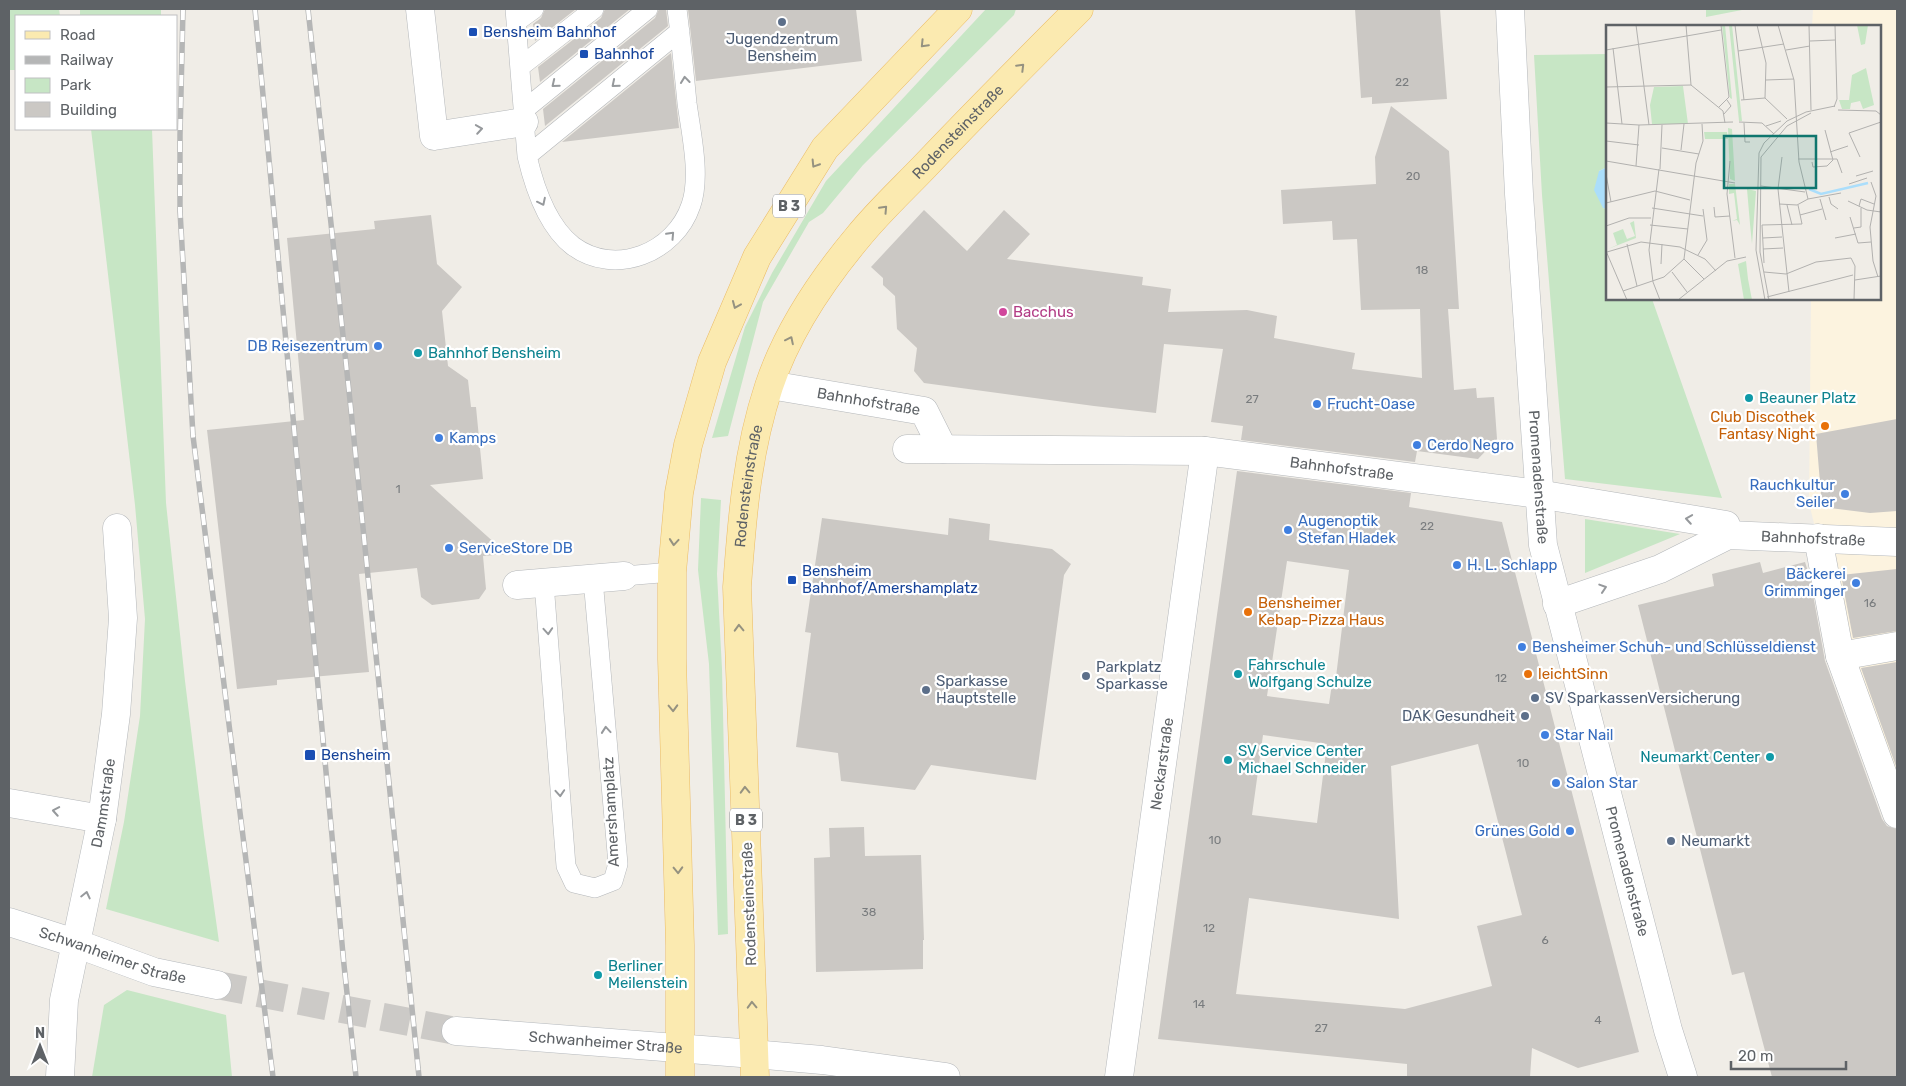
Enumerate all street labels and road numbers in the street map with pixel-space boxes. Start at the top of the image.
street label: Rodensteinstraße [908,81,1007,183]
road number: B 3 [773,195,805,218]
street label: Bahnhofstraße [816,384,922,419]
street label: Promenadenstraße [1525,410,1552,545]
street label: Rodensteinstraße [731,423,767,548]
street label: Bahnhofstraße [1289,453,1395,484]
street label: Bahnhofstraße [1760,527,1866,550]
street label: Neckarstraße [1147,716,1177,811]
street label: Amershamplatz [599,756,623,867]
street label: Dammstraße [87,757,119,849]
street label: Promenadenstraße [1602,804,1653,938]
road number: B 3 [730,808,762,832]
street label: Rodensteinstraße [738,842,760,966]
street label: Schwanheimer Straße [37,923,188,987]
street label: Schwanheimer Straße [528,1028,683,1057]

